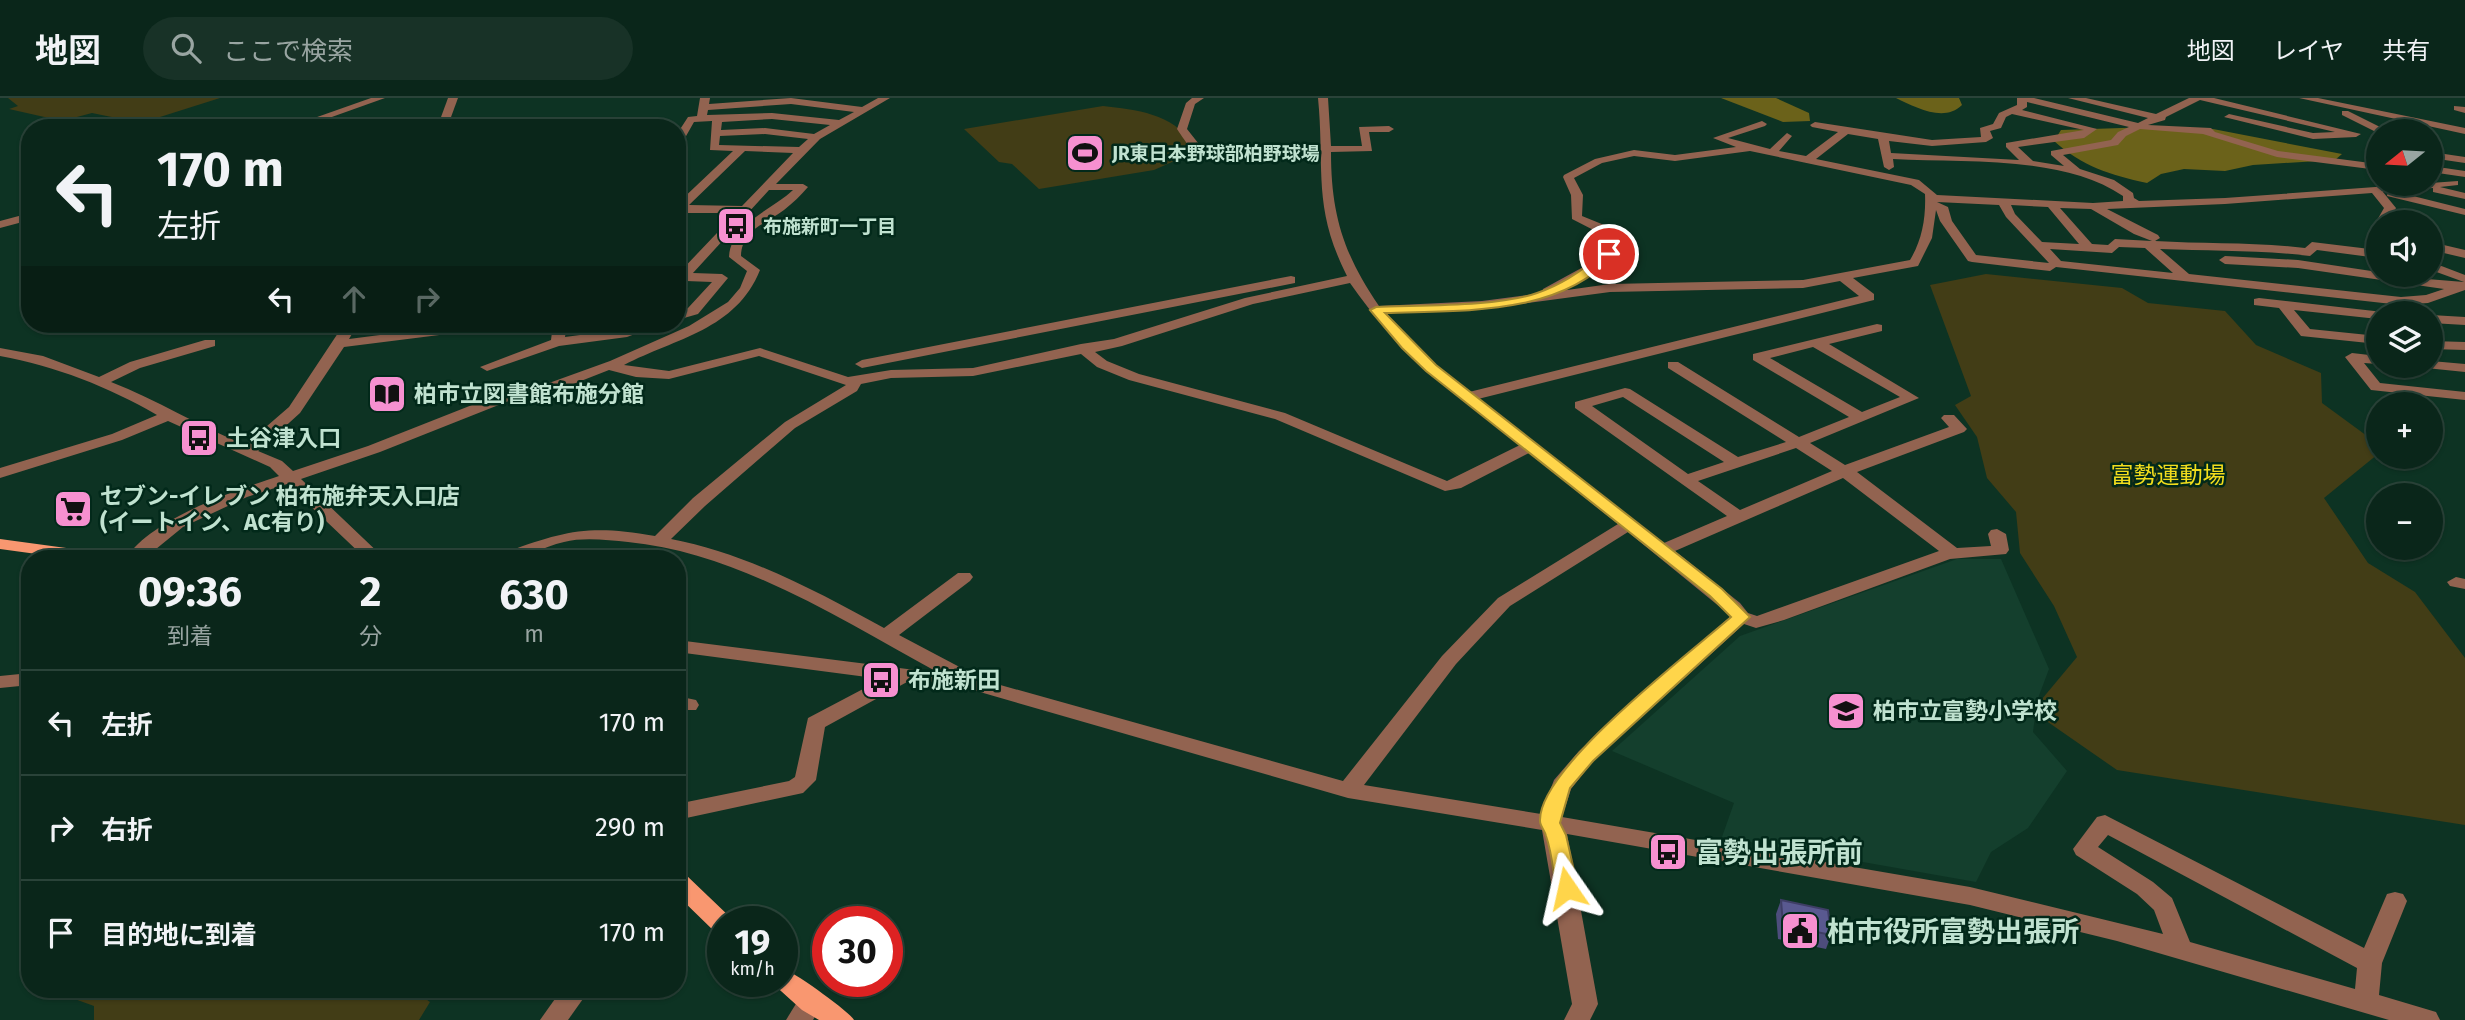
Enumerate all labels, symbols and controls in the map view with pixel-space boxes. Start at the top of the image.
search box [143,17,633,80]
icon: search [167,29,205,67]
text: 地図 [35,31,101,71]
text: ここで検索 [223,36,353,67]
text: 地図 [2187,37,2235,65]
text: レイヤ [2273,37,2344,65]
text: 共有 [2382,37,2430,65]
north arrow [2366,119,2443,196]
map controls [2366,119,2443,560]
sports icon: JR東日本野球部柏野球場 [1064,132,1106,174]
text: 170 m [157,140,284,199]
place label: JR東日本野球部柏野球場 [1111,142,1320,165]
icon: left [42,147,133,238]
bus stop icon: 布施新町一丁目 [715,205,757,247]
text: 左折 [157,207,221,245]
button: sound [2366,210,2443,287]
place label: 布施新町一丁目 [763,215,896,238]
pin [1579,224,1639,284]
icon: arrive [1590,235,1628,273]
icon: left [262,280,300,318]
icon: ahead [335,280,373,318]
icon: right [408,280,446,318]
button: layers [2366,301,2443,378]
library icon: 柏市立図書館布施分館 [366,373,408,415]
place label: 柏市立図書館布施分館 [414,380,644,408]
button: + [2366,392,2443,469]
bus stop icon: 土谷津入口 [178,417,220,459]
place label: 土谷津入口 [226,424,341,452]
park label: 富勢運動場 [2111,461,2226,489]
place label: セブン-イレブン 柏布施弁天入口店 (イートイン、AC有り) [100,482,460,536]
button: − [2366,483,2443,560]
supermarket icon: セブン-イレブン 柏布施弁天入口店 (イートイン、AC有り) [52,488,94,530]
text: 09:36 [138,567,242,617]
text: 2 [360,567,381,617]
text: 630 [499,570,569,620]
text: m [524,620,544,648]
text: 到着 [167,622,213,650]
text: 分 [359,622,382,650]
bus stop icon: 布施新田 [860,659,902,701]
place label: 布施新田 [908,666,1000,694]
school or university icon: 柏市立富勢小学校 [1825,690,1867,732]
place label: 柏市立富勢小学校 [1873,697,2057,725]
icon: left [42,704,80,742]
text: 170 m [599,707,665,738]
text: 左折 [101,710,153,741]
icon: right [42,809,80,847]
text: 290 m [595,812,665,843]
text: 右折 [101,815,153,846]
bus stop icon: 富勢出張所前 [1647,831,1689,873]
place label: 富勢出張所前 [1695,836,1863,869]
position arrow [1530,851,1604,925]
speed limit sign: 30 [812,906,903,997]
public building icon: 柏市役所富勢出張所 [1779,910,1821,952]
icon: arrive [42,914,80,952]
place label: 柏市役所富勢出張所 [1827,915,2079,948]
text: 170 m [599,917,665,948]
text: 目的地に到着 [101,920,257,951]
text: 19 [735,921,770,963]
text: km/h [730,958,775,980]

